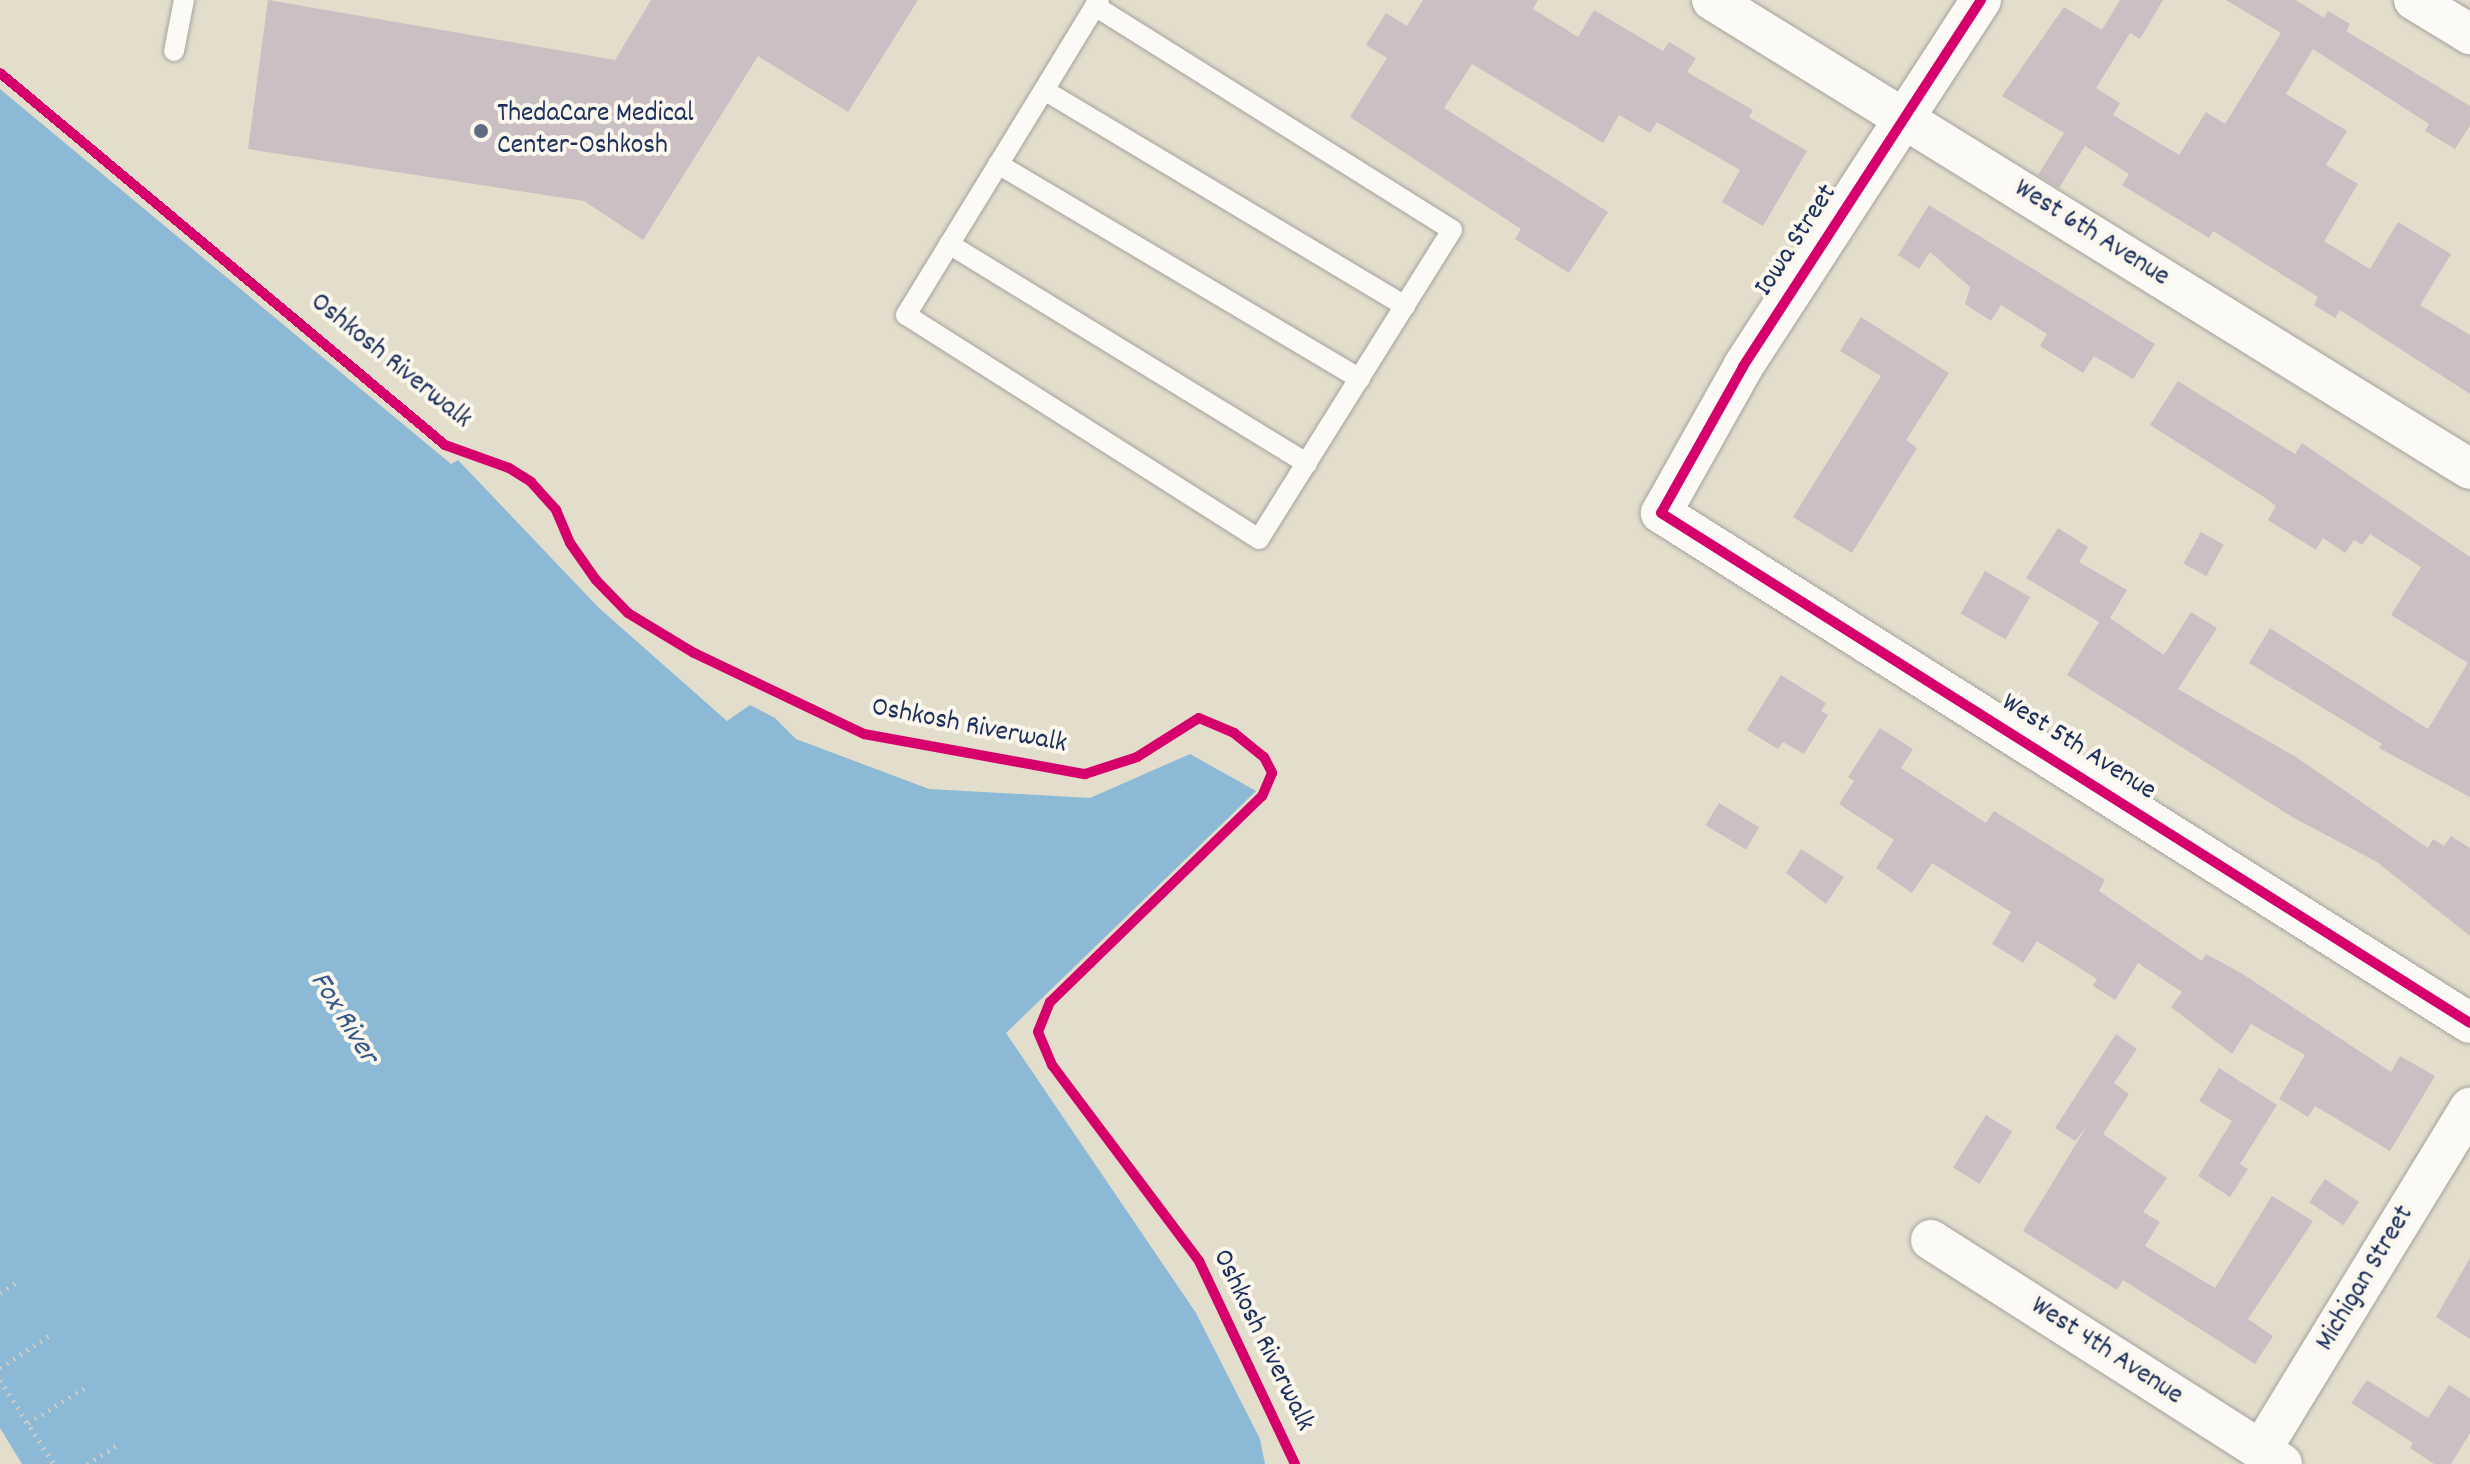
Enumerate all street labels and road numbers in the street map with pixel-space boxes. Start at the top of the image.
street label: West 6th Avenue [2007,173,2175,295]
street label: Iowa Street [1748,179,1846,303]
street label: Oshkosh Riverwalk [302,287,478,437]
street label: West 5th Avenue [1994,687,2162,809]
street label: Oshkosh Riverwalk [869,692,1069,762]
street label: Michigan Street [2309,1200,2423,1358]
street label: Oshkosh Riverwalk [1203,1245,1321,1437]
street label: West 4th Avenue [2024,1290,2188,1414]

